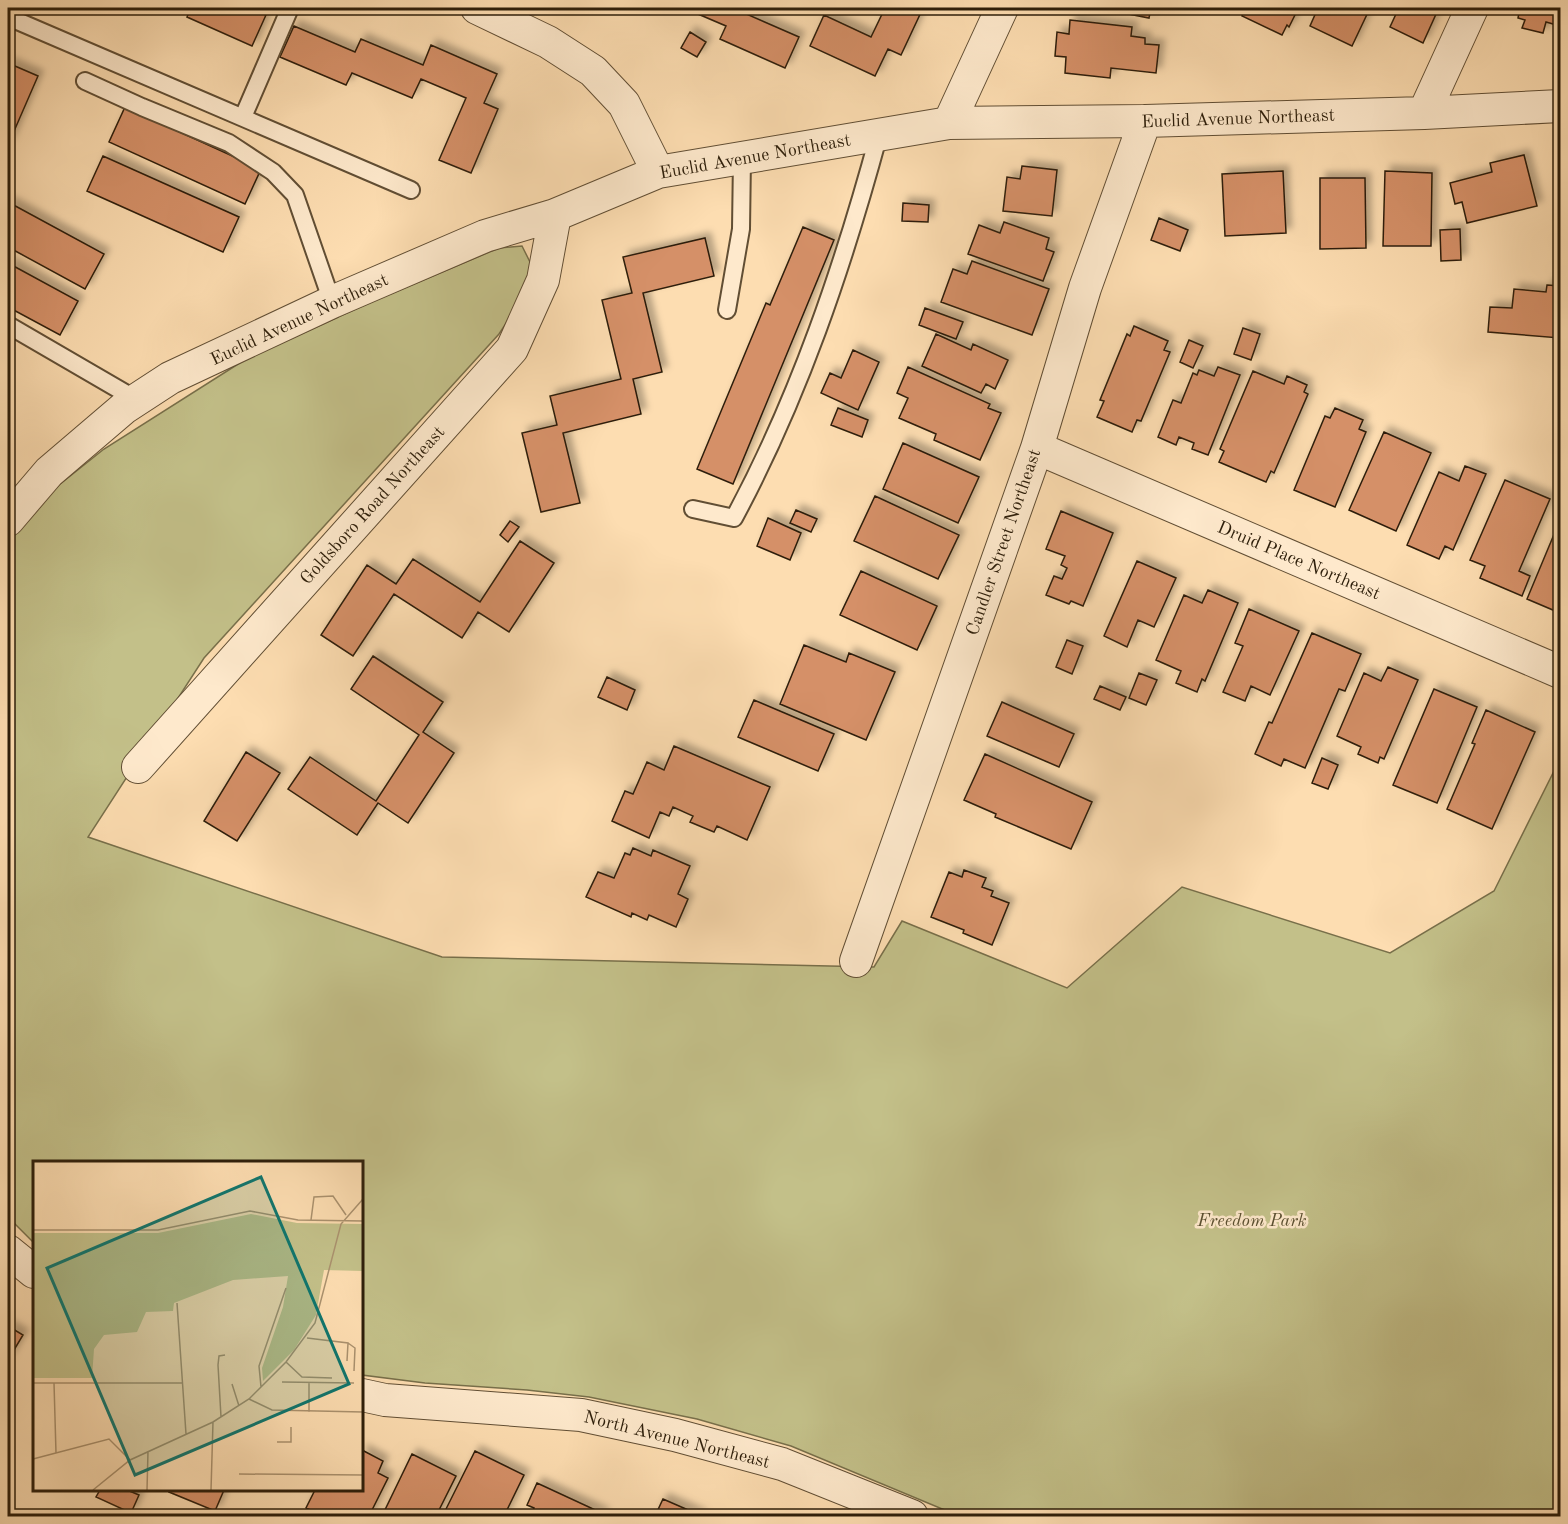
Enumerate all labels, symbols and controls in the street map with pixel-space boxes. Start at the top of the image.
street label: Euclid Avenue Northeast [1141,107,1335,131]
street label: Euclid Avenue Northeast [658,131,852,183]
street label: Euclid Avenue Northeast [208,271,391,369]
street label: Goldsboro Road Northeast [297,423,448,588]
street label: Candler Street Northeast [964,447,1044,638]
street label: Druid Place Northeast [1215,518,1383,603]
inset map [33,1161,363,1491]
park label: Freedom Park [1196,1212,1307,1230]
street label: North Avenue Northeast [582,1408,772,1472]

